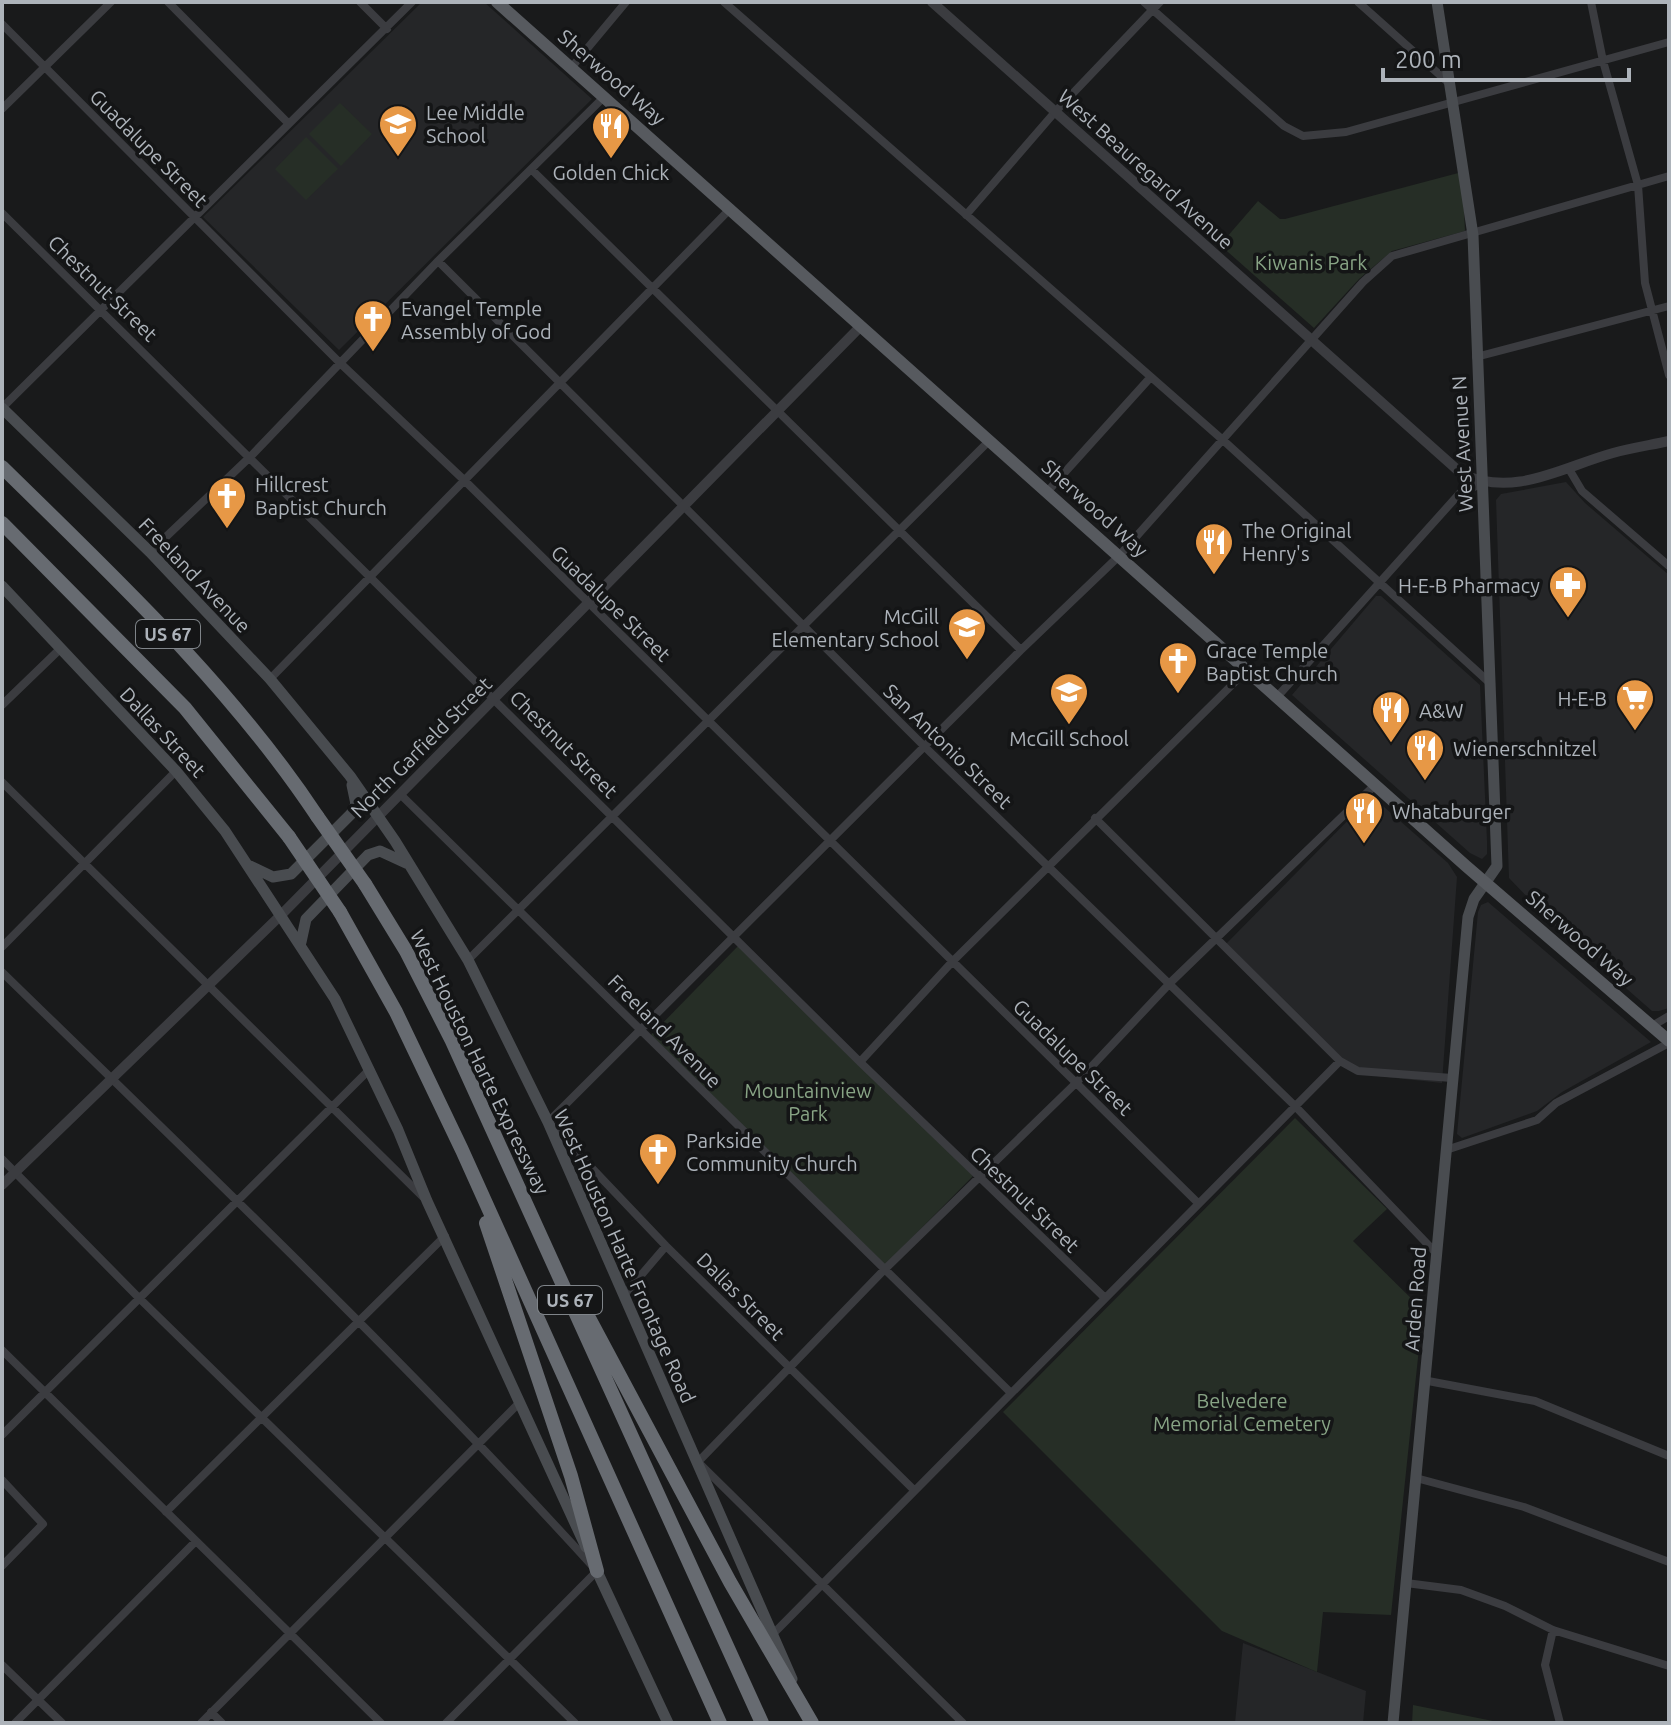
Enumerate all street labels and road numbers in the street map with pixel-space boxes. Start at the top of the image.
street label: Sherwood Way [554,24,670,130]
street label: Guadalupe Street [85,84,213,212]
street label: West Beauregard Avenue [1054,84,1238,254]
street label: Chestnut Street [44,230,162,346]
street label: West Avenue N [1447,375,1477,513]
street label: Sherwood Way [1037,455,1153,562]
street label: Freeland Avenue [134,513,256,637]
street label: Guadalupe Street [547,540,675,666]
road number: US 67 [136,620,200,648]
street label: North Garfield Street [346,672,496,822]
street label: San Antonio Street [879,679,1017,813]
street label: Dallas Street [116,682,210,782]
street label: Chestnut Street [506,686,623,803]
street label: Sherwood Way [1522,885,1638,991]
street label: West Houston Harte Expressway [406,926,554,1198]
street label: Freeland Avenue [604,970,726,1092]
street label: Guadalupe Street [1009,994,1137,1120]
street label: West Houston Harte Frontage Road [550,1106,700,1406]
street label: Chestnut Street [966,1141,1084,1257]
street label: Arden Road [1400,1246,1430,1352]
street label: Dallas Street [692,1247,790,1345]
road number: US 67 [538,1286,602,1314]

